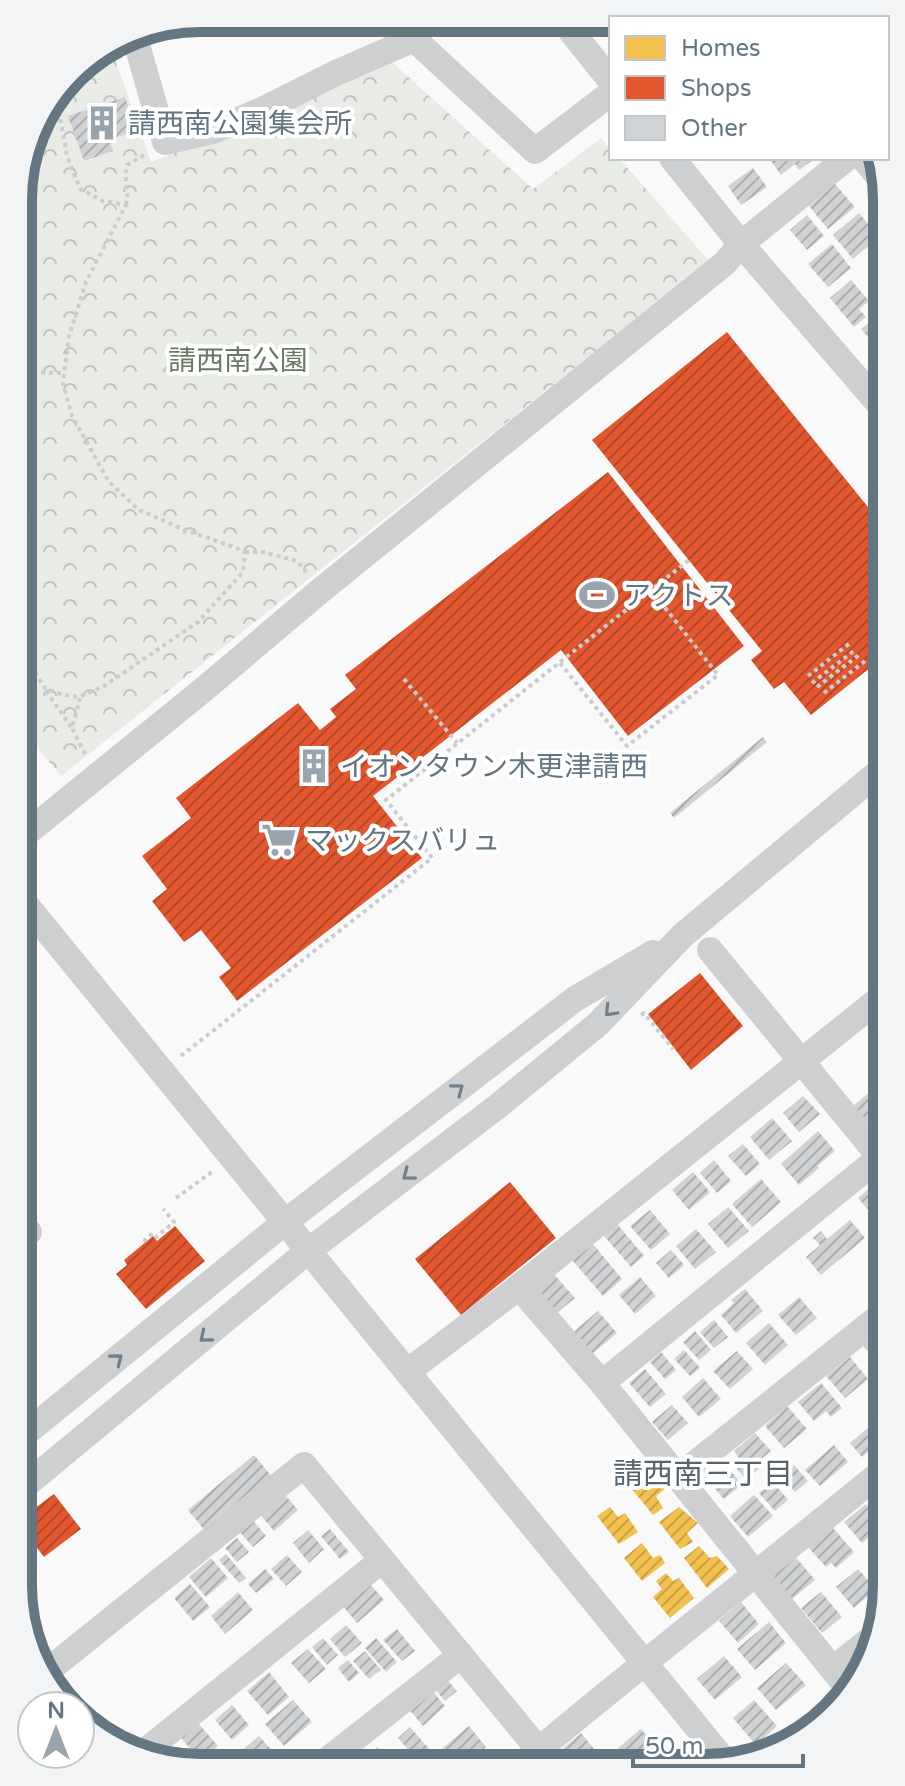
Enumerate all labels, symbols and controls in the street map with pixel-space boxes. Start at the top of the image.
legend [609,16,889,160]
text: Homes [681,34,761,63]
text: Shops [681,74,751,103]
building icon: 請西南公園集会所 [83,104,121,142]
place label: 請西南公園集会所 [128,107,352,141]
text: Other [681,114,748,143]
park label: 請西南公園 [168,344,308,378]
sports icon: アクトス [578,576,616,614]
place label: アクトス [623,579,734,613]
building icon: イオンタウン木更津請西 [295,747,333,785]
place label: イオンタウン木更津請西 [340,750,648,784]
supermarket icon: マックスバリュ [260,821,298,859]
place label: マックスバリュ [305,824,500,858]
one-way arrow [605,1002,619,1016]
one-way arrow [449,1085,464,1099]
one-way arrow [402,1165,417,1179]
one-way arrow [200,1327,214,1342]
one-way arrow [108,1354,122,1369]
district label: 請西南三丁目 [613,1456,793,1493]
north arrow [16,1690,96,1770]
text: N [47,1698,65,1724]
scale bar [633,1718,803,1768]
text: 50 m [645,1732,703,1761]

